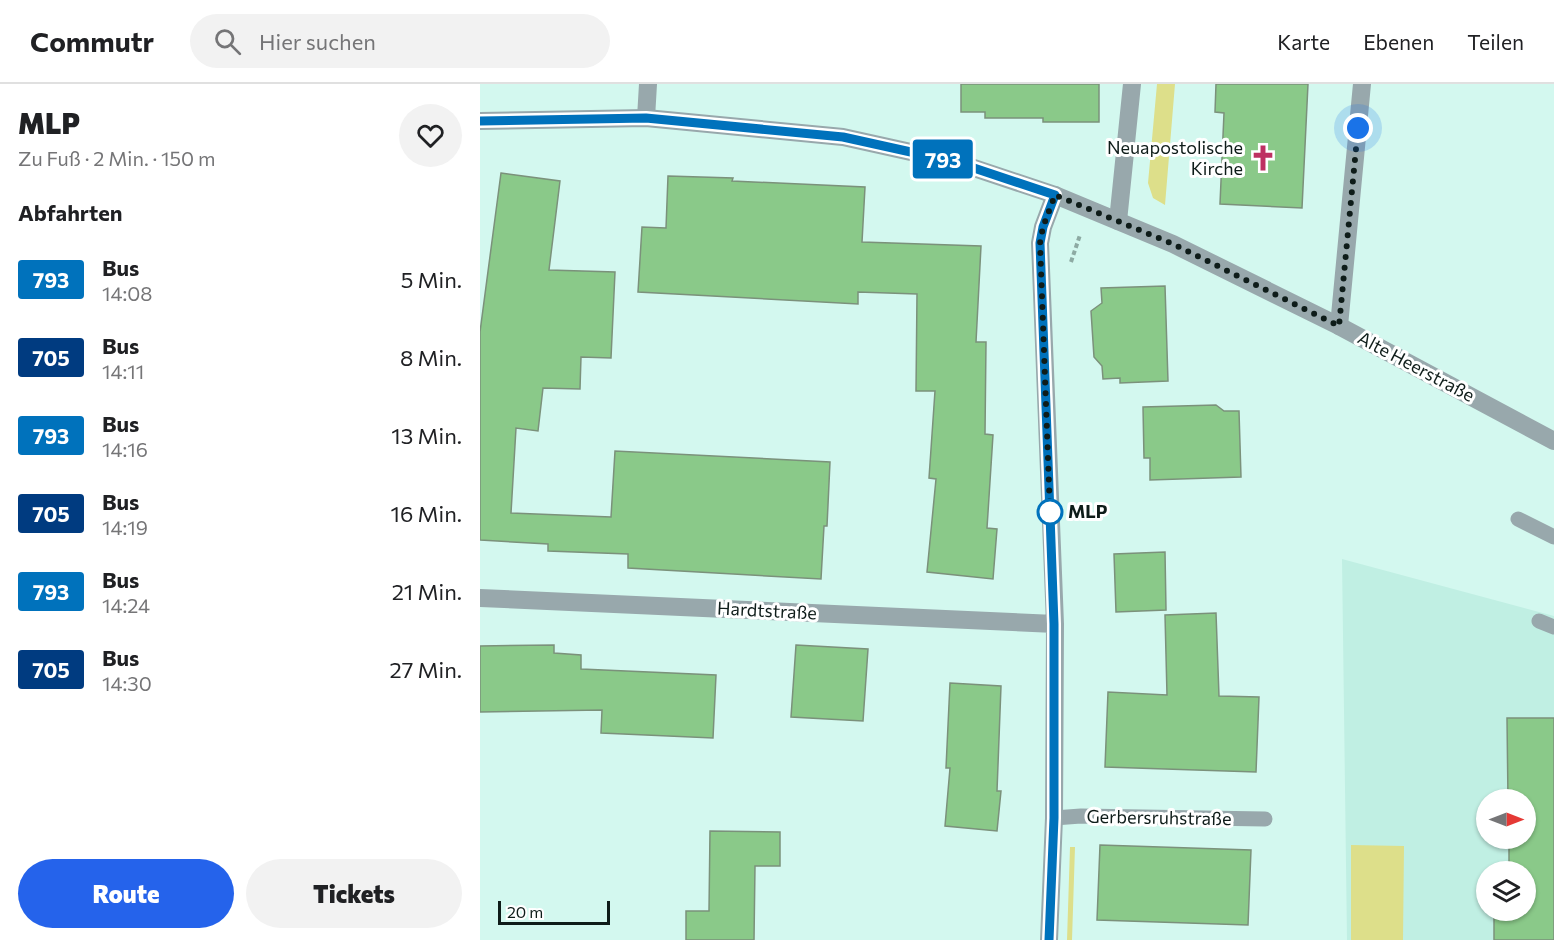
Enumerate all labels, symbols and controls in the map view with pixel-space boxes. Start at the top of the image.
search box [190,14,610,68]
text: Commutr [30,24,154,58]
icon: search [211,25,244,58]
text: Hier suchen [259,28,376,55]
text: Karte [1277,29,1330,54]
text: Ebenen [1363,29,1434,54]
text: Teilen [1467,29,1524,54]
button: heart [399,104,462,167]
text: MLP [18,106,80,140]
your location [1343,113,1373,143]
place label: Neuapostolische Kirche [1107,136,1243,179]
line badge: 793 [908,140,978,178]
church icon: Neuapostolische Kirche [1248,143,1278,173]
text: Zu Fuß · 2 Min. · 150 m [18,146,215,170]
text: 793 [925,147,961,172]
text: Abfahrten [18,199,122,226]
text: Bus [102,254,139,281]
text: 5 Min. [401,266,462,293]
text: 793 [33,267,69,292]
text: 14:08 [102,281,152,305]
street label: Alte Heerstraße [1354,326,1479,406]
text: Bus [102,332,139,359]
text: 8 Min. [400,344,462,371]
text: 705 [32,345,70,370]
text: 14:11 [102,359,144,383]
text: Bus [102,410,139,437]
text: 13 Min. [391,422,462,449]
text: 793 [33,423,69,448]
text: 14:16 [102,437,148,461]
text: Bus [102,488,139,515]
marker: MLP [1037,499,1063,525]
text: 16 Min. [391,500,462,527]
place label: MLP [1068,500,1108,522]
text: 705 [32,501,70,526]
text: 14:19 [102,515,148,539]
text: Bus [102,566,139,593]
text: 21 Min. [392,578,462,605]
text: 793 [33,579,69,604]
text: 14:24 [102,593,150,617]
street label: Hardtstraße [717,596,818,624]
text: Bus [102,644,139,671]
text: 27 Min. [390,656,462,683]
text: 705 [32,657,70,682]
text: 14:30 [102,671,152,695]
north arrow [1476,789,1536,849]
map controls [1476,789,1536,921]
street label: Gerbersruhstraße [1086,805,1232,829]
button: Route [18,859,234,928]
button: Tickets [246,859,462,928]
button: layers [1476,861,1536,921]
scale bar [498,898,610,926]
text: 20 m [507,902,543,921]

